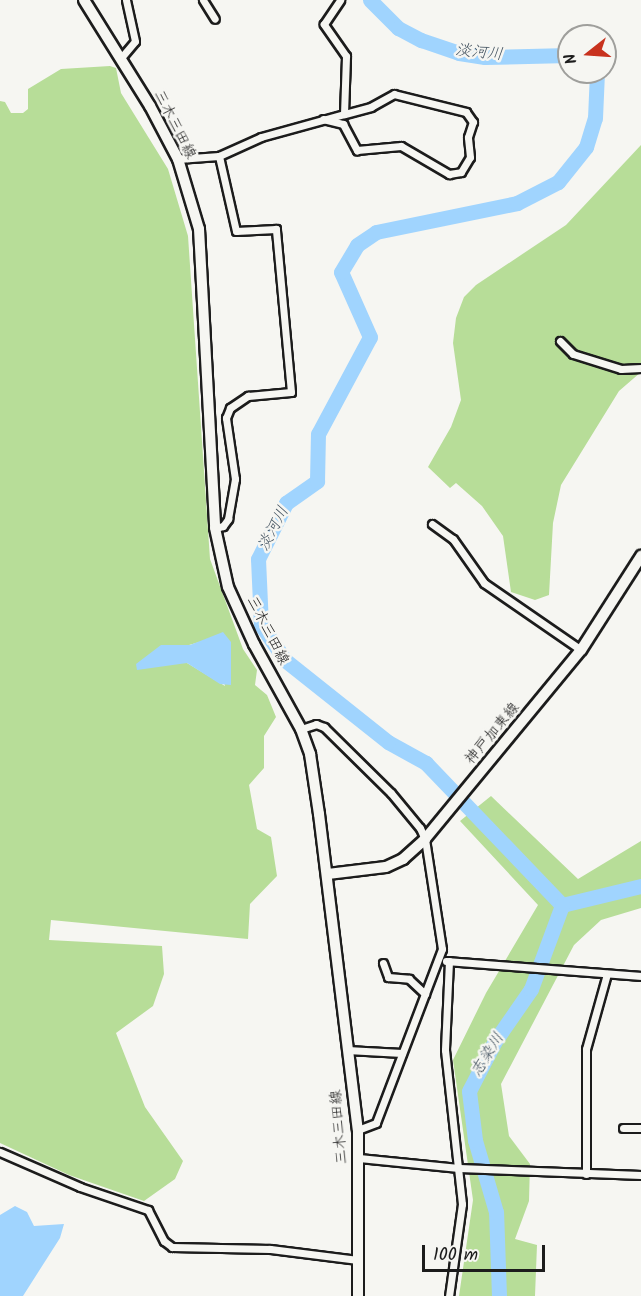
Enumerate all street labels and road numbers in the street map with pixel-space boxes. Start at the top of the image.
street label: 三木三田線 [149,88,199,162]
street label: 三木三田線 [242,594,292,668]
street label: 神戸加東線 [462,699,524,769]
street label: 三木三田線 [328,1089,352,1165]

